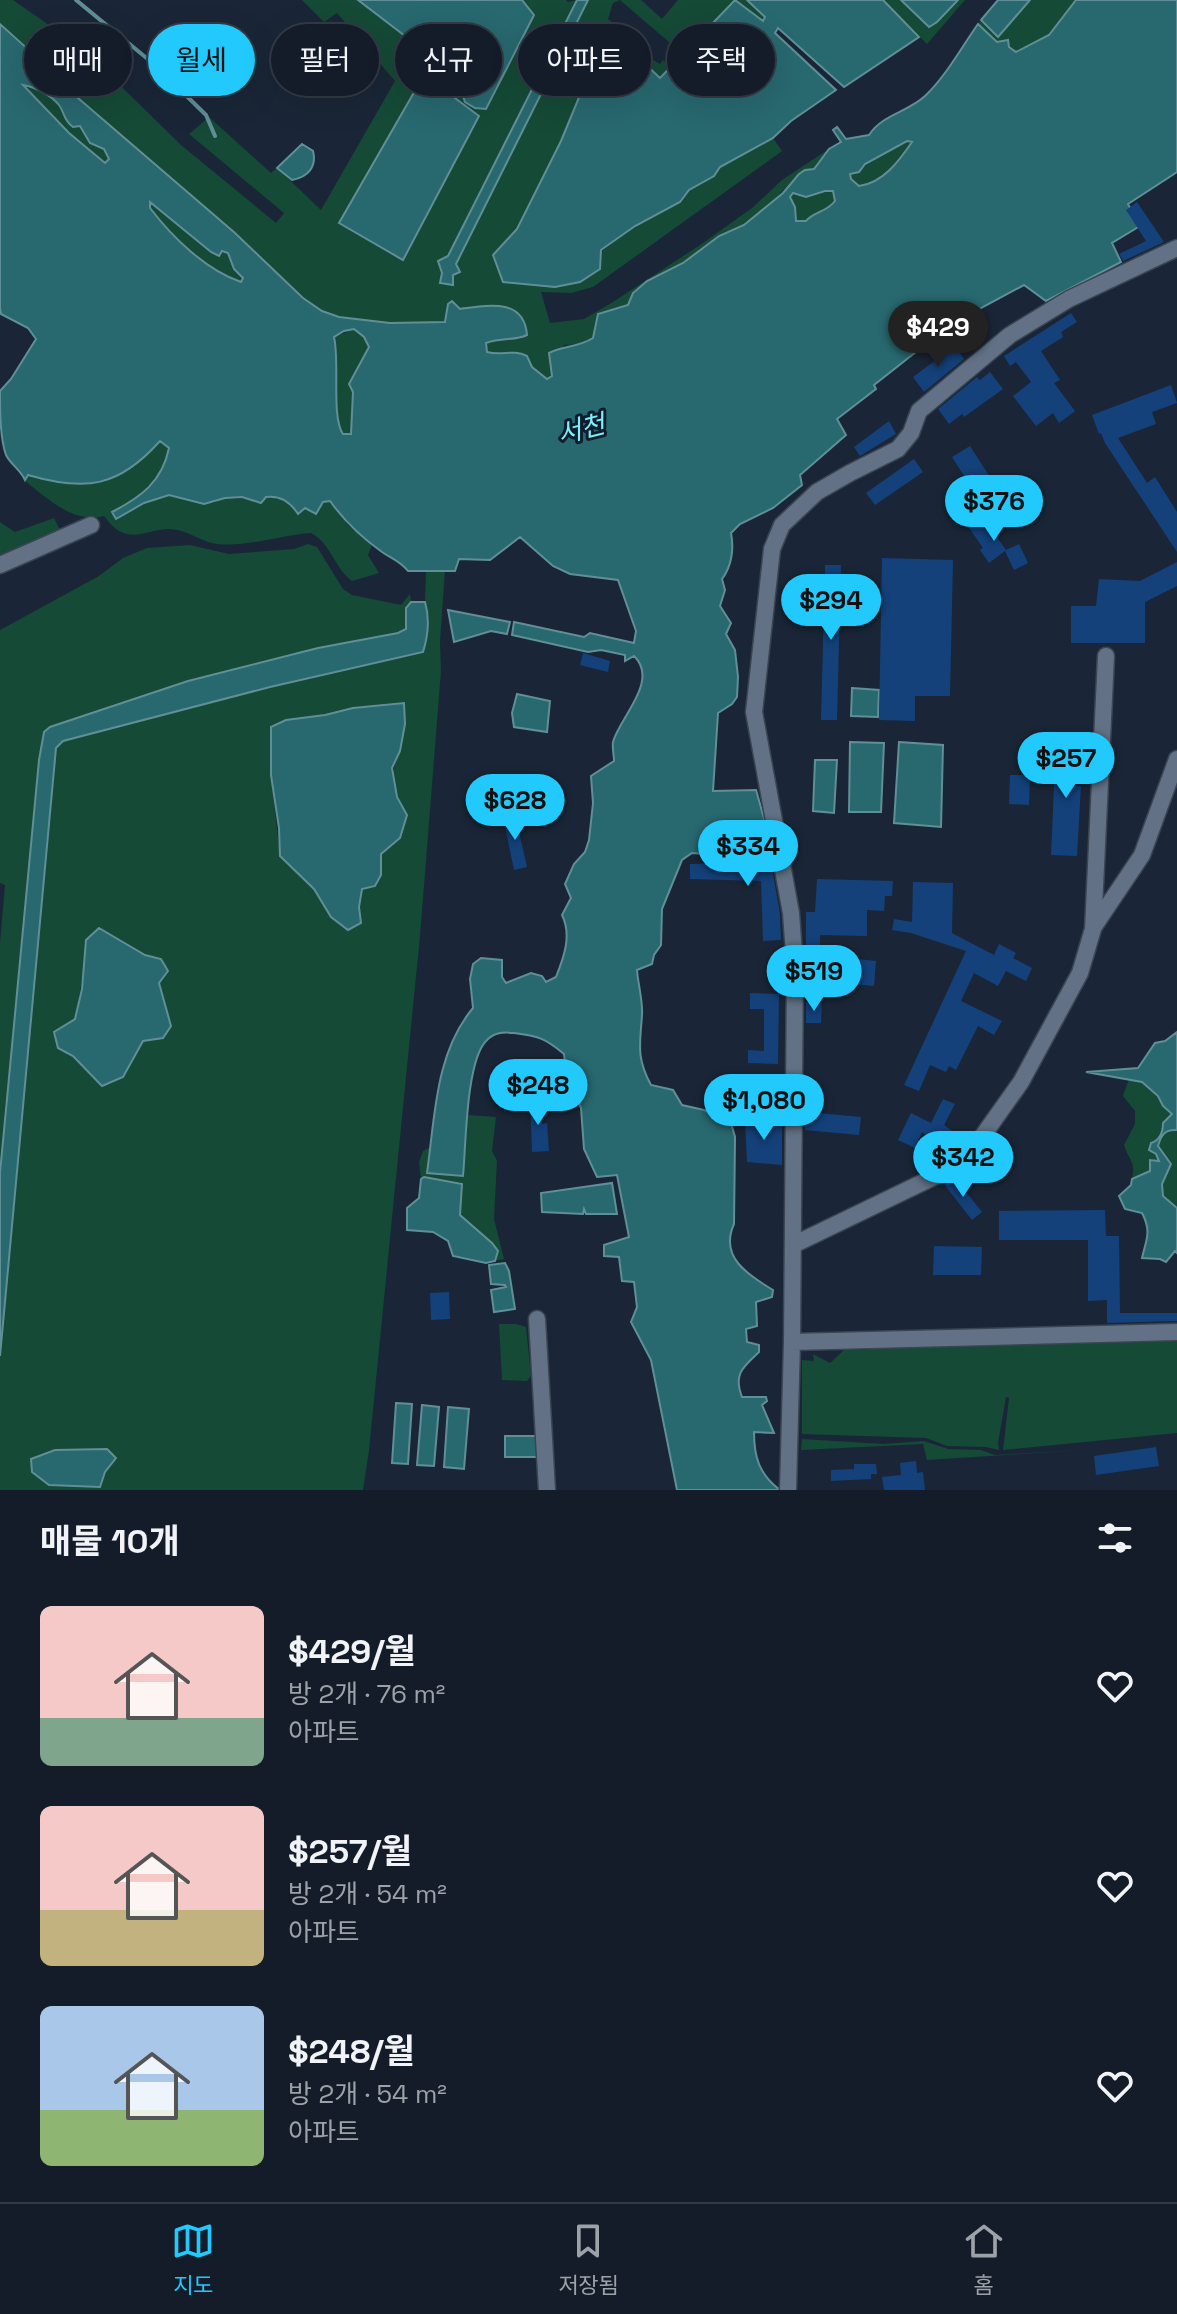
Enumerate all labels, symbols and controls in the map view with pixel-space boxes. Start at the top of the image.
chip: 매매 [24,24,132,96]
chip: 월세 [148,24,255,96]
chip: 필터 [271,24,379,96]
chip: 신규 [395,24,502,96]
chip: 아파트 [518,24,651,96]
chip: 주택 [667,24,775,96]
pin: $429 [891,301,985,369]
text: $429 [906,310,970,344]
water label: 서천 [554,406,611,451]
pin: $376 [947,475,1041,543]
text: $376 [963,484,1025,518]
pin: $294 [784,574,878,642]
text: $294 [799,583,863,617]
pin: $257 [1019,732,1113,800]
text: $257 [1036,741,1096,775]
pin: $628 [468,774,562,842]
text: $628 [484,783,546,817]
pin: $334 [701,820,795,888]
text: $334 [716,829,780,863]
pin: $519 [767,945,861,1013]
text: $519 [785,954,843,988]
pin: $248 [491,1059,585,1127]
text: $248 [507,1068,569,1102]
pin: $1,080 [699,1074,829,1142]
text: $1,080 [722,1083,806,1117]
pin: $342 [916,1131,1010,1199]
text: $342 [931,1140,995,1174]
icon: filters [1093,1516,1137,1560]
text: 매물 10개 [40,1520,180,1563]
text: $429/월 [288,1630,416,1673]
icon: home [104,1638,200,1734]
icon: heart [1093,1664,1137,1708]
text: 방 2개 · 76 m² [288,1677,445,1711]
text: 아파트 [288,1715,360,1749]
text: $257/월 [288,1830,412,1873]
icon: home [104,1838,200,1934]
icon: heart [1093,1864,1137,1908]
text: 방 2개 · 54 m² [288,1877,447,1911]
text: 아파트 [288,1915,360,1949]
text: $248/월 [288,2030,415,2073]
icon: home [104,2038,200,2134]
icon: heart [1093,2064,1137,2108]
text: 방 2개 · 54 m² [288,2077,447,2111]
text: 아파트 [288,2115,360,2149]
tab: 지도 [171,2219,215,2299]
tab: 저장됨 [558,2219,619,2299]
tab: 홈 [962,2219,1006,2299]

